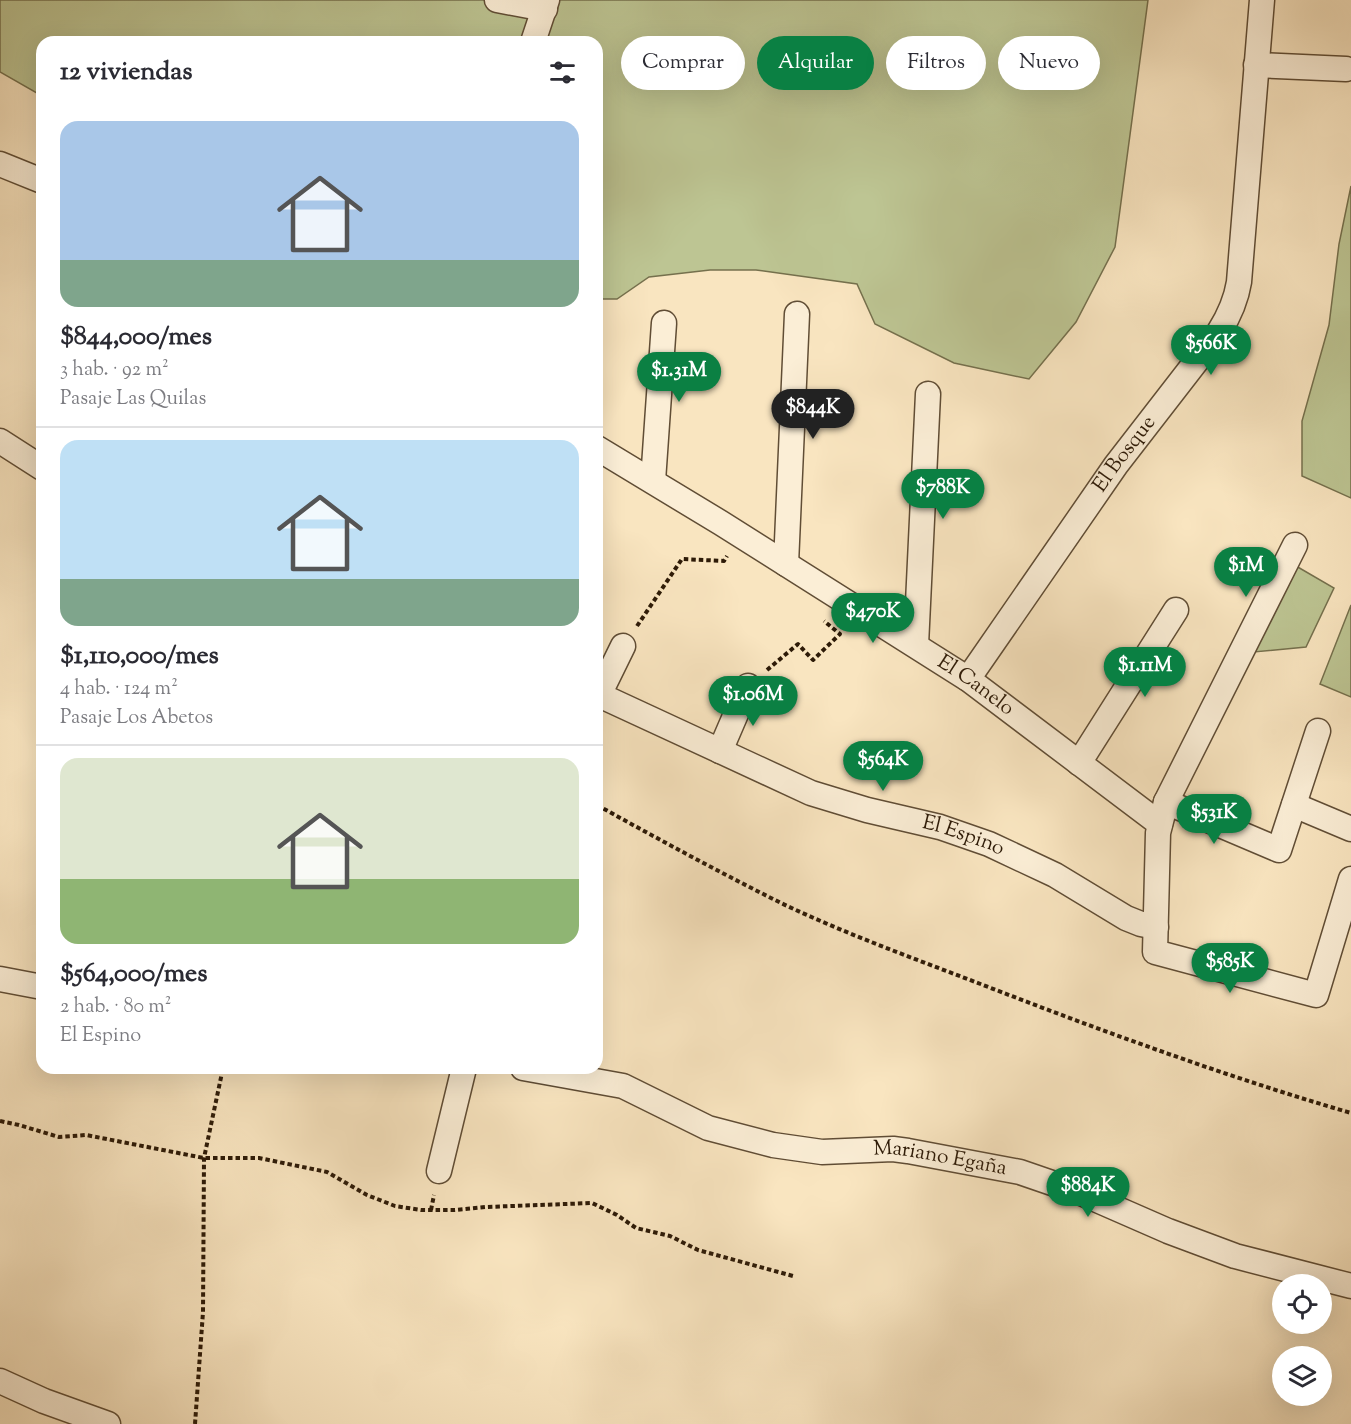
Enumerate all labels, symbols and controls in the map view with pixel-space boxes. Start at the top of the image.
chip: Comprar [621,36,745,90]
chip: Alquilar [757,36,874,90]
chip: Filtros [886,36,986,90]
chip: Nuevo [998,36,1100,90]
text: 12 viviendas [60,54,192,91]
icon: filters [546,56,579,89]
icon: home [266,160,374,268]
text: $844,000/mes [60,319,212,356]
pin: $566K [1169,325,1253,376]
text: $566K [1185,330,1237,359]
pin: $1.31M [630,352,728,403]
text: 3 hab. · 92 m² [60,356,169,385]
text: $1.31M [651,357,707,386]
text: Pasaje Las Quilas [60,385,206,414]
pin: $844K [771,389,855,440]
text: $844K [785,394,841,423]
street label: El Bosque [1086,410,1164,499]
pin: $788K [901,469,985,520]
text: $788K [915,474,971,503]
icon: home [266,479,374,587]
pin: $1M [1217,547,1275,598]
text: $1M [1228,552,1264,581]
pin: $470K [831,593,915,644]
text: $470K [845,598,901,627]
text: $1,110,000/mes [60,638,219,675]
pin: $1.11M [1096,647,1194,698]
street label: El Canelo [931,648,1020,724]
text: $1.11M [1118,652,1172,681]
text: 4 hab. · 124 m² [60,675,178,704]
pin: $1.06M [704,676,802,727]
text: $1.06M [723,681,783,710]
text: Pasaje Los Abetos [60,704,213,733]
pin: $564K [841,741,925,792]
text: $564K [857,746,909,775]
pin: $531K [1172,794,1256,845]
icon: home [266,797,374,905]
text: $531K [1191,799,1237,828]
street label: El Espino [919,808,1009,864]
pin: $585K [1188,943,1272,994]
text: $585K [1206,948,1254,977]
text: $564,000/mes [60,956,207,993]
text: 2 hab. · 80 m² [60,993,172,1022]
text: El Espino [60,1022,141,1051]
street label: Mariano Egaña [873,1134,1010,1184]
pin: $884K [1046,1167,1130,1218]
text: $884K [1060,1172,1116,1201]
map controls [1272,1274,1332,1406]
button: locate [1272,1274,1332,1334]
button: layers [1272,1346,1332,1406]

